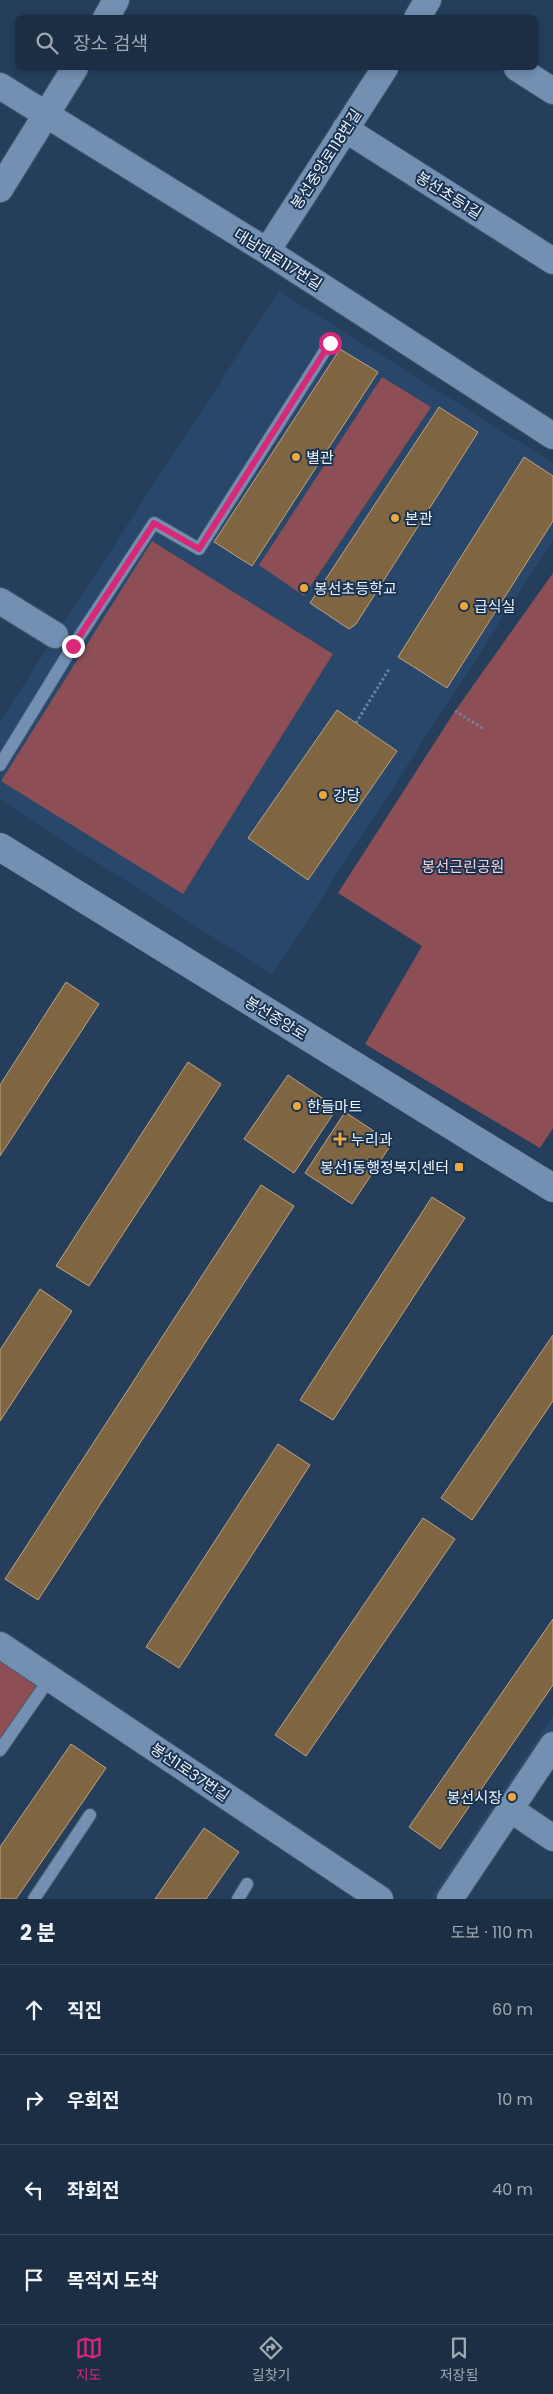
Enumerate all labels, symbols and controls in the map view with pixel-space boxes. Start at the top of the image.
search box [15,15,538,70]
icon: search [33,29,61,57]
text: 장소 검색 [73,30,148,57]
street label: 봉선중앙로118번길 [286,105,366,213]
street label: 봉선초등1길 [412,167,486,223]
street label: 대남대로117번길 [230,223,326,295]
route start [319,332,342,355]
place label: 별관 [306,447,334,468]
marker: 별관 [290,451,302,463]
place label: 본관 [405,508,433,529]
marker: 본관 [389,512,401,524]
place label: 봉선초등학교 [314,578,397,599]
marker: 봉선초등학교 [298,582,310,594]
place label: 급식실 [474,596,515,617]
marker: 급식실 [458,600,470,612]
route end [62,635,85,658]
place label: 강당 [333,785,361,806]
marker: 강당 [317,789,329,801]
park label: 봉선근린공원 [422,856,504,877]
street label: 봉선중앙로 [241,991,311,1045]
place label: 한들마트 [307,1096,362,1117]
marker: 한들마트 [291,1100,303,1112]
place label: 누리과 [351,1129,393,1150]
marker: 누리과 [333,1132,347,1146]
place label: 봉선1동행정복지센터 [320,1157,449,1178]
marker: 봉선1동행정복지센터 [453,1161,465,1173]
street label: 봉선1로37번길 [146,1738,234,1806]
place label: 봉선시장 [447,1787,502,1808]
marker: 봉선시장 [506,1791,518,1803]
text: 2 분 [20,1918,56,1947]
text: 도보 · 110 m [451,1921,533,1944]
icon: ahead [20,1996,48,2024]
text: 직진 [67,1997,102,2024]
text: 60 m [492,1998,533,2021]
icon: right [20,2086,48,2114]
text: 우회전 [67,2087,119,2114]
text: 10 m [497,2088,533,2111]
icon: left [20,2176,48,2204]
text: 좌회전 [67,2177,119,2204]
text: 40 m [492,2178,533,2201]
icon: arrive [20,2266,48,2294]
text: 목적지 도착 [67,2267,158,2294]
tab: 지도 [75,2334,103,2386]
tab: 길찾기 [252,2334,290,2386]
tab: 저장됨 [440,2334,478,2386]

